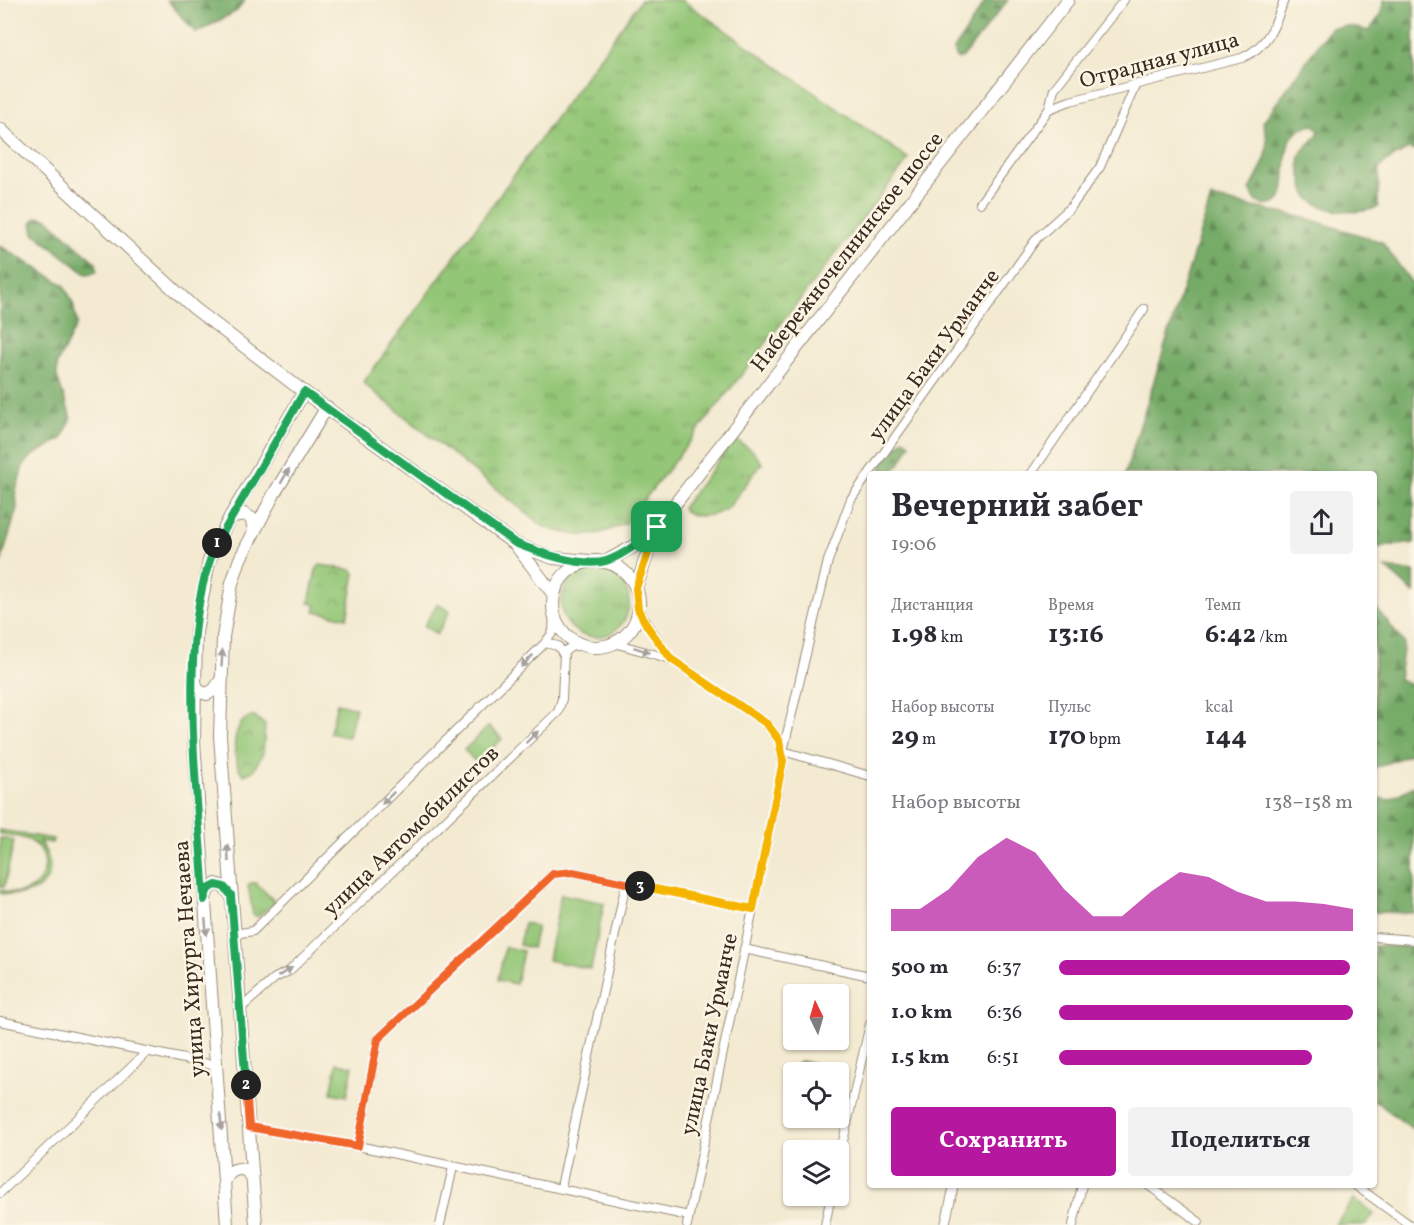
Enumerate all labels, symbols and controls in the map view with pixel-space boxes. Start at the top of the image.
street label: Отрадная улица [1076,25,1243,98]
street label: Набережночелнинское шоссе [744,126,952,379]
street label: улица Баки Урманче [862,263,1008,448]
one-way arrow [279,468,290,484]
text: Вечерний забег [891,485,1143,531]
button: share [1290,491,1353,554]
pin [631,501,682,552]
icon: arrive [640,510,673,543]
pin: 1 [202,528,232,558]
text: 19:06 [891,531,936,559]
text: 1 [214,532,220,554]
text: Дистанция [891,595,973,617]
text: Время [1048,595,1094,617]
text: Темп [1205,595,1241,617]
text: 1.98 [891,617,937,653]
text: 13:16 [1048,617,1104,653]
text: 6:42 [1205,617,1256,653]
text: km [937,627,963,649]
text: /km [1256,627,1288,649]
one-way arrow [633,646,651,655]
one-way arrow [217,648,226,667]
one-way arrow [520,653,534,667]
text: Набор высоты [891,697,995,719]
text: Пульс [1048,697,1091,719]
text: kcal [1205,697,1233,719]
text: 29 [891,719,919,755]
text: 170 [1048,719,1086,755]
text: 144 [1205,719,1247,755]
text: m [919,729,936,751]
text: bpm [1086,729,1121,751]
one-way arrow [525,730,540,744]
street label: улица Автомобилистов [316,739,507,925]
text: Набор высоты [891,789,1021,817]
text: 138–158 m [1264,789,1353,817]
one-way arrow [381,790,395,804]
street label: улица Хирурга Нечаева [167,839,214,1079]
one-way arrow [223,843,233,862]
pin: 3 [625,871,655,901]
text: 3 [636,875,644,897]
one-way arrow [201,918,211,937]
street label: улица Баки Урманче [674,930,747,1139]
text: 500 m [891,954,949,982]
text: 6:37 [987,954,1022,982]
one-way arrow [277,967,294,977]
north arrow [783,984,849,1050]
map controls [783,984,849,1206]
text: 1.0 km [891,999,953,1027]
text: 6:36 [987,999,1022,1027]
text: 1.5 km [891,1044,950,1072]
text: 6:51 [987,1044,1019,1072]
button: locate [783,1062,849,1128]
pin: 2 [231,1070,261,1100]
text: 2 [242,1074,250,1096]
button: Сохранить [891,1107,1116,1176]
button: Поделиться [1128,1107,1353,1176]
one-way arrow [216,1112,226,1131]
button: layers [783,1140,849,1206]

